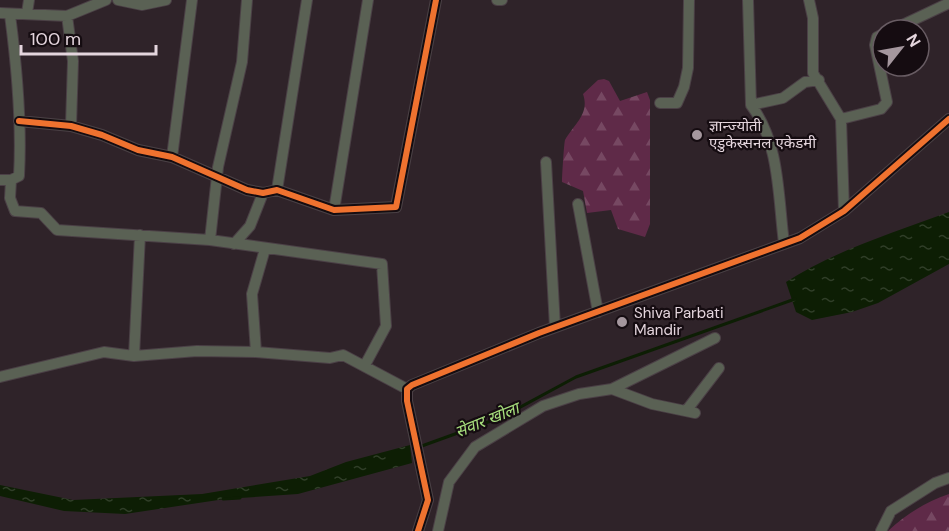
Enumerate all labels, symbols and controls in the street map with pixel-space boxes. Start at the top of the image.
scale bar [21,18,156,56]
north arrow [871,18,931,78]
text: 100 m [30,27,81,51]
text: N [901,30,925,51]
place label: ज्ञान्ज्योती एडुकेस्सनल एकेडमी [709,116,817,153]
marker: ज्ञान्ज्योती एडुकेस्सनल एकेडमी [690,128,704,142]
place label: Shiva Parbati Mandir [634,303,724,340]
marker: Shiva Parbati Mandir [615,315,629,329]
water label: सेवार खोला [452,397,525,442]

